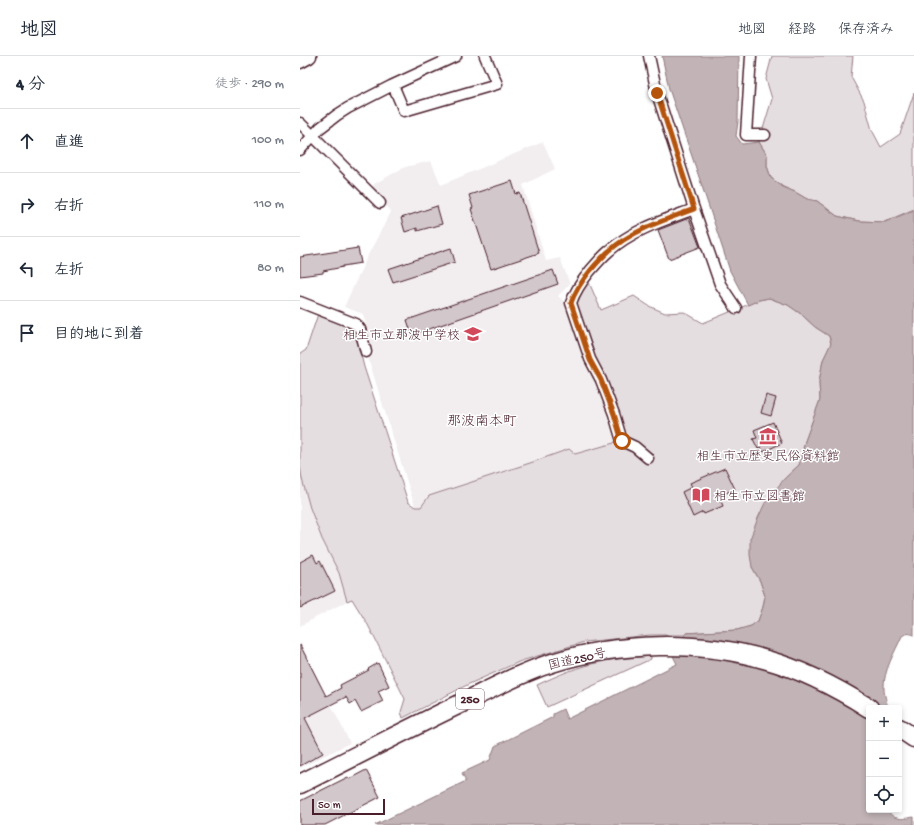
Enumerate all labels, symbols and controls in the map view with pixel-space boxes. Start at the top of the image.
text: 地図 [20,20,58,43]
text: 地図 [738,22,766,39]
text: 経路 [788,22,816,39]
text: 保存済み [838,22,894,39]
text: 4 分 [16,76,45,96]
text: 徒歩 · 290 m [215,77,284,92]
route end [648,84,666,102]
icon: ahead [16,130,38,152]
text: 100 m [252,133,284,148]
text: 直進 [54,134,84,152]
icon: right [16,194,38,216]
text: 110 m [254,197,284,212]
text: 右折 [54,198,84,216]
icon: left [16,258,38,280]
text: 80 m [257,261,284,276]
text: 左折 [54,262,84,280]
icon: arrive [16,322,38,344]
school or university icon: 相生市立那波中学校 [463,324,483,344]
text: 目的地に到着 [54,326,144,344]
place label: 相生市立那波中学校 [343,328,460,344]
district label: 那波南本町 [447,414,517,431]
museum icon: 相生市立歴史民俗資料館 [758,426,778,446]
route start [613,432,631,450]
place label: 相生市立歴史民俗資料館 [696,448,840,465]
library icon: 相生市立図書館 [691,485,711,505]
place label: 相生市立図書館 [714,489,805,505]
street label: 国道250号 [547,645,608,674]
road number: 250 [456,689,484,709]
map controls [866,705,902,813]
button: + [866,705,902,741]
button: − [866,741,902,777]
button: locate [866,777,902,813]
scale bar [312,797,385,816]
text: 50 m [318,800,340,812]

